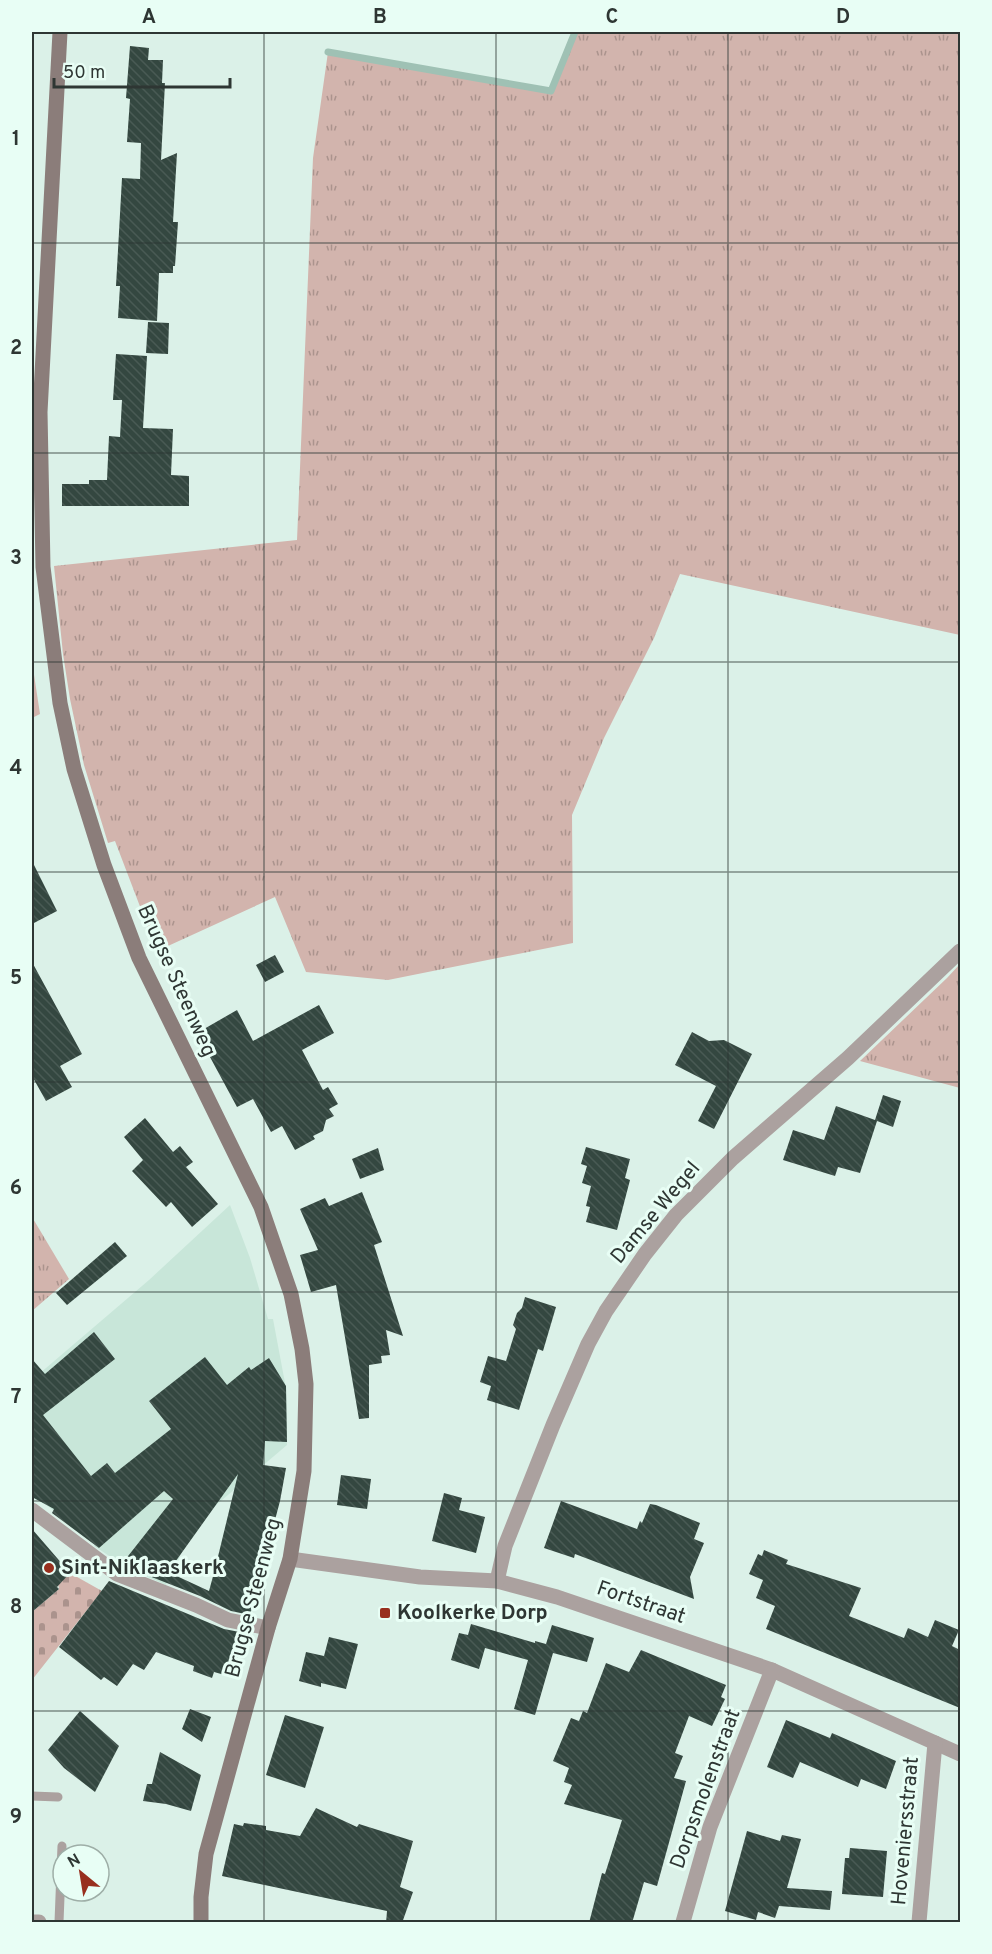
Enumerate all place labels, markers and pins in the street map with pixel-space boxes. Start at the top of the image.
place label: Sint-Niklaaskerk [61,1555,224,1582]
marker: Sint-Niklaaskerk [42,1561,56,1575]
place label: Koolkerke Dorp [397,1600,548,1627]
marker: Koolkerke Dorp [378,1606,392,1620]

